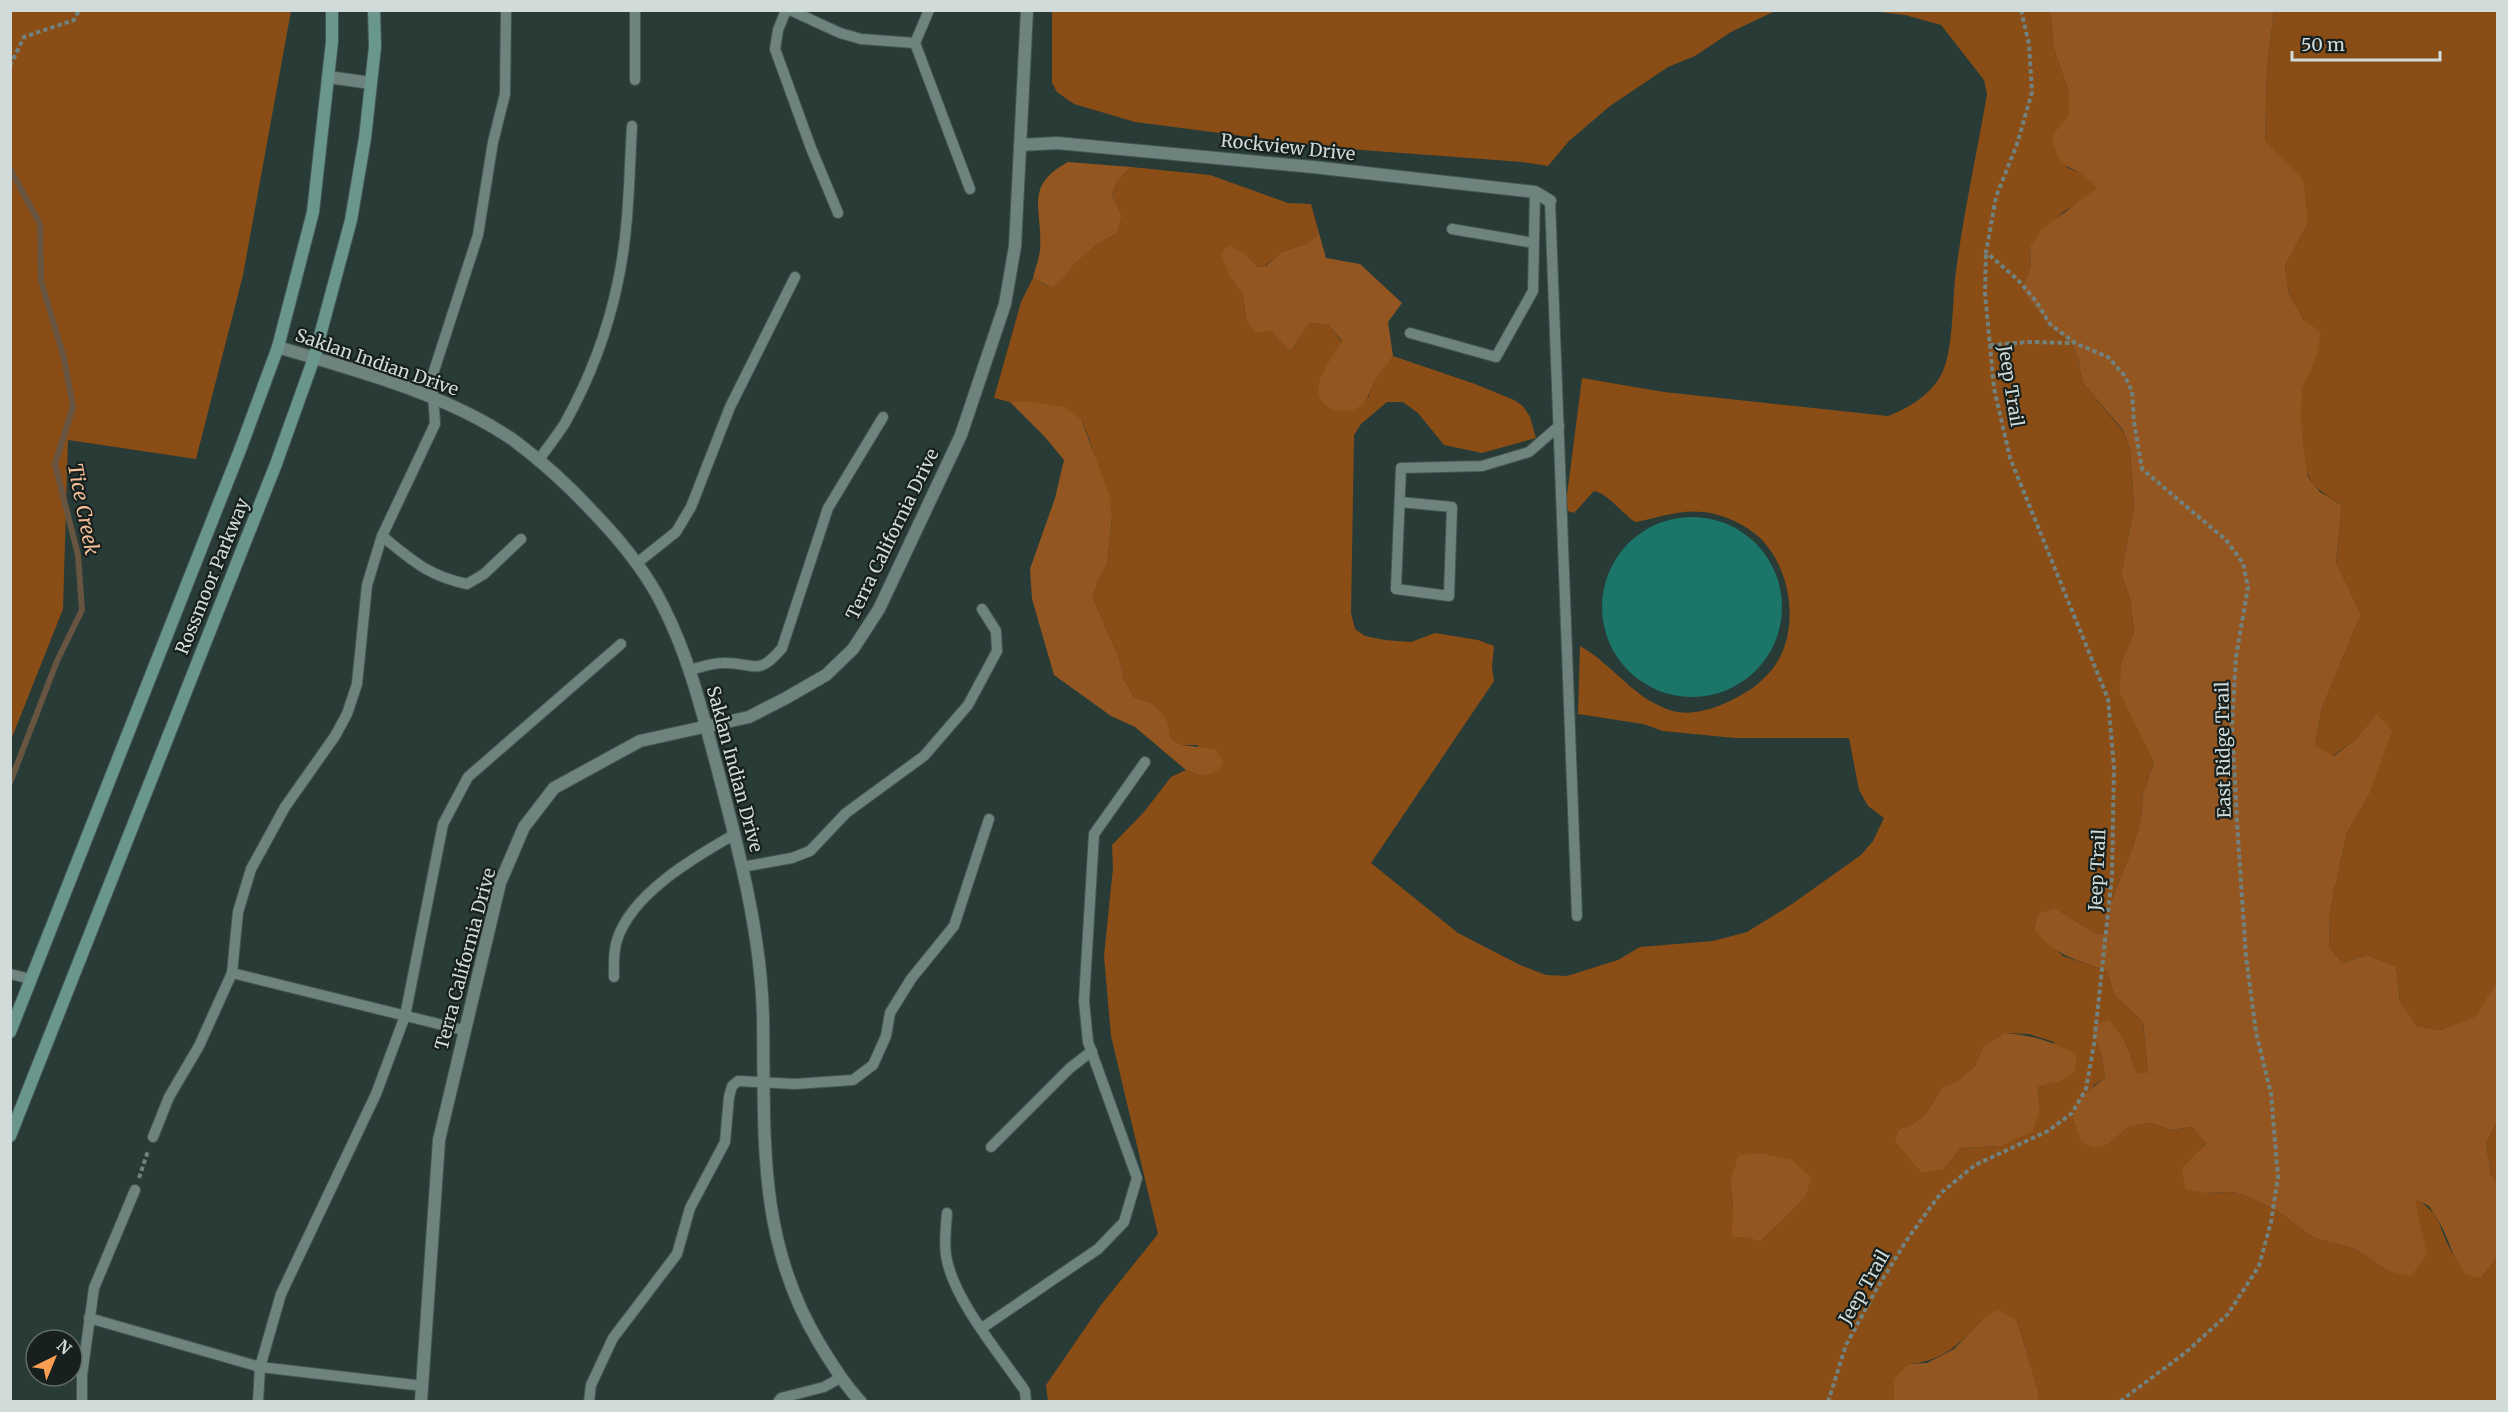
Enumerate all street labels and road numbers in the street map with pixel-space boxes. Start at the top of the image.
street label: Rockview Drive [1219,128,1357,166]
street label: Saklan Indian Drive [292,323,462,401]
street label: Jeep Trail [1993,343,2029,429]
street label: Terra California Drive [841,445,943,623]
street label: Rossmoor Parkway [170,494,254,658]
street label: East Ridge Trail [2210,681,2236,819]
street label: Saklan Indian Drive [702,683,768,855]
street label: Jeep Trail [2083,828,2111,913]
street label: Terra California Drive [430,865,500,1053]
street label: Jeep Trail [1833,1245,1895,1329]

